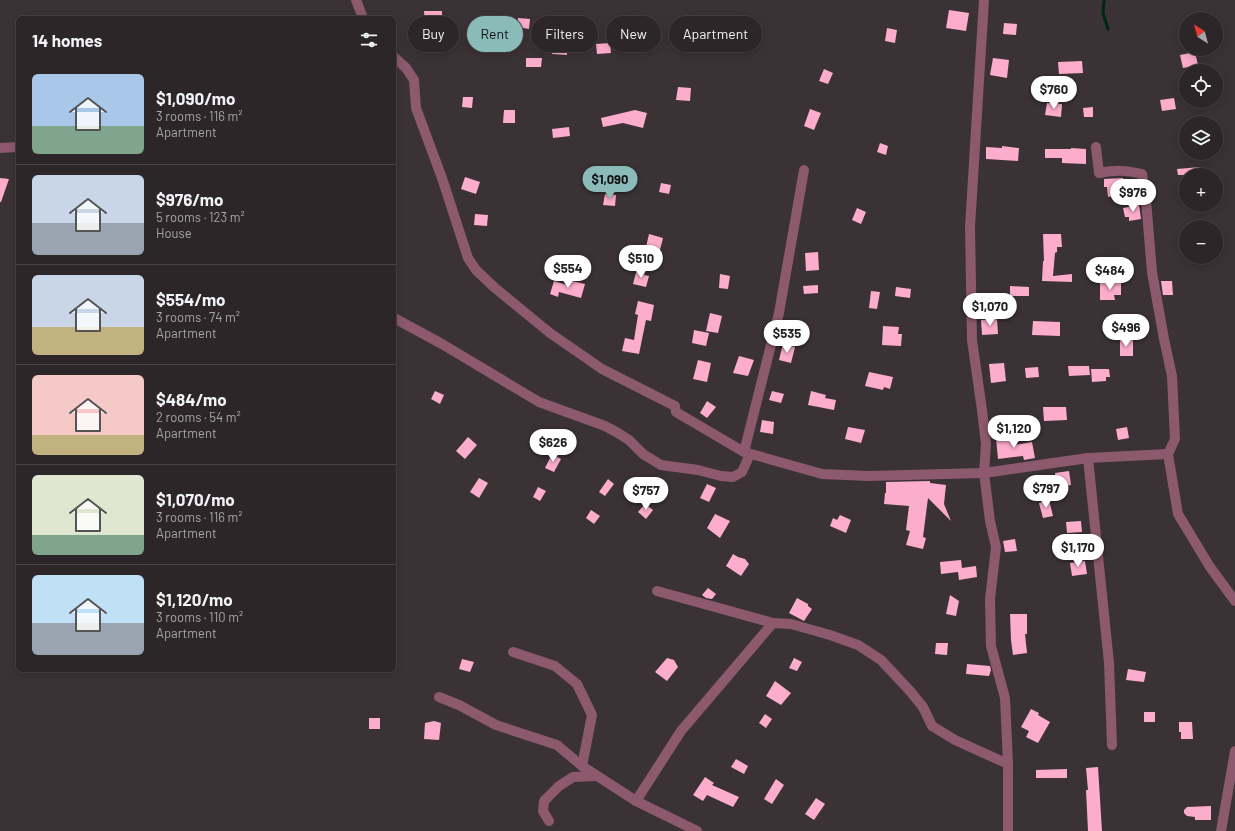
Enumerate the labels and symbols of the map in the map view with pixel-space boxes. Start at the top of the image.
north arrow [1179,12,1223,56]
pin: $760 [1030,76,1078,110]
pin: $1,090 [577,166,643,200]
pin: $976 [1109,179,1157,213]
pin: $510 [617,245,665,279]
pin: $554 [544,255,592,289]
pin: $484 [1086,257,1134,291]
pin: $1,070 [957,293,1023,327]
pin: $496 [1102,314,1150,348]
pin: $535 [763,320,811,354]
pin: $1,120 [981,415,1047,449]
pin: $626 [529,429,577,463]
pin: $797 [1022,475,1070,509]
pin: $757 [622,477,670,511]
pin: $1,170 [1045,534,1111,568]

